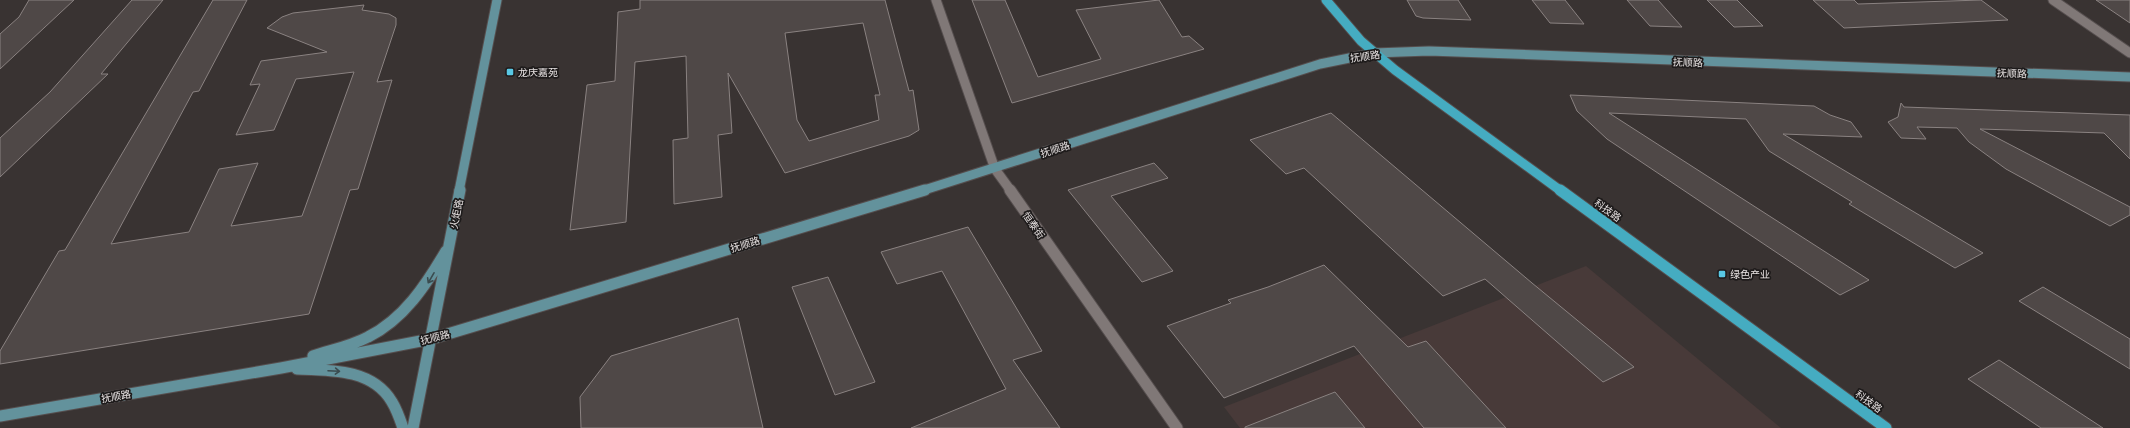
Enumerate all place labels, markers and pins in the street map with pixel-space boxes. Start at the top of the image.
place label: 龙庆嘉苑 [518,65,558,79]
marker: 龙庆嘉苑 [505,67,515,77]
place label: 绿色产业 [1730,267,1770,281]
marker: 绿色产业 [1717,269,1727,279]

